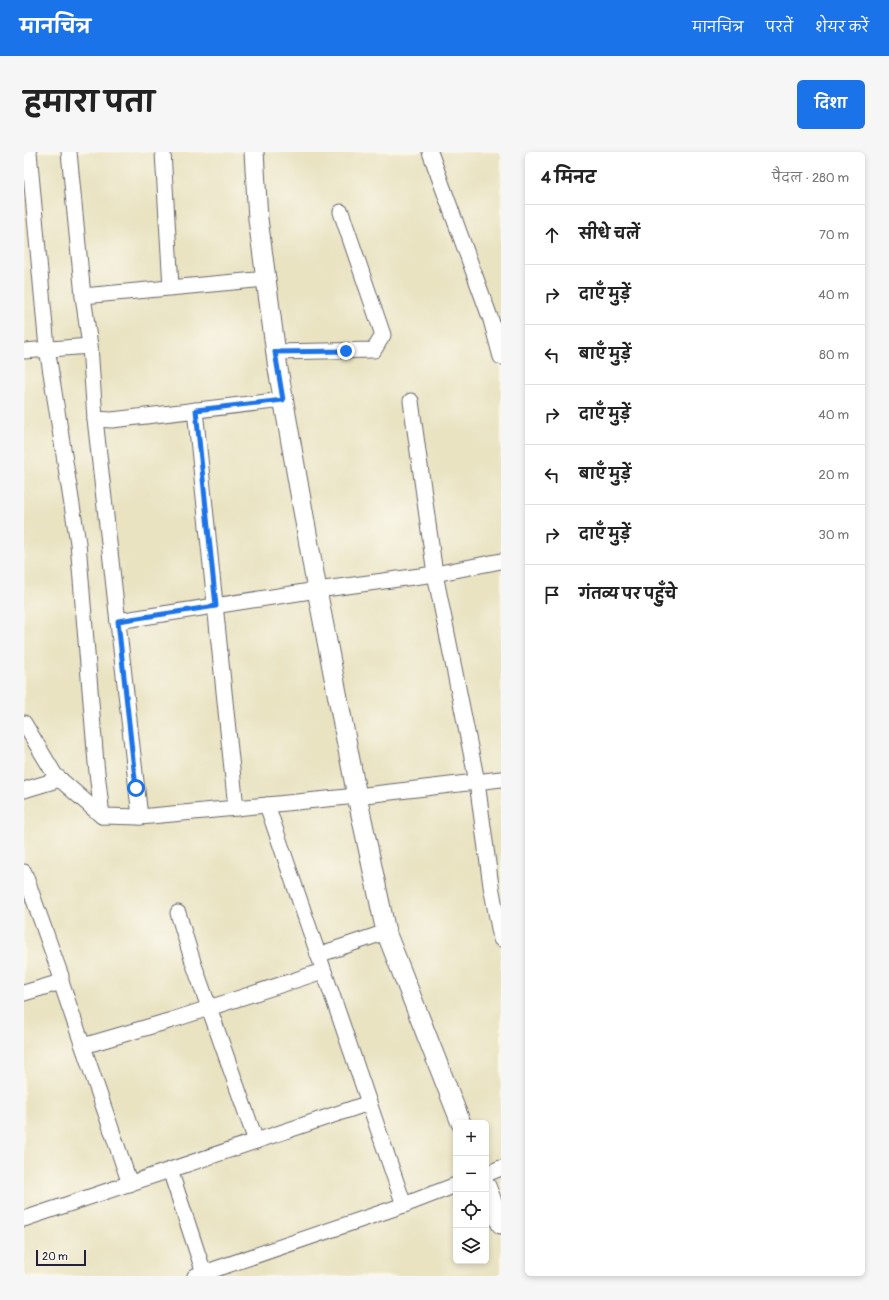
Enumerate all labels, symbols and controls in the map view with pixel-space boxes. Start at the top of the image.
text: मानचित्र [20,15,91,39]
text: मानचित्र [692,19,744,36]
text: परतें [766,19,793,36]
text: शेयर करें [815,19,869,36]
button: दिशा [797,80,865,129]
text: हमारा पता [24,86,155,121]
text: 4 मिनट [541,167,596,188]
text: पैदल · 280 m [772,170,849,186]
icon: ahead [541,224,563,246]
text: सीधे चलें [579,225,640,244]
text: 70 m [819,227,849,243]
icon: right [541,284,563,306]
text: दाएँ मुड़ें [579,285,631,304]
text: 40 m [818,287,849,303]
route end [337,342,355,360]
icon: left [541,344,563,366]
text: बाएँ मुड़ें [579,345,631,364]
text: 80 m [819,347,849,363]
icon: right [541,404,563,426]
text: दाएँ मुड़ें [579,405,631,424]
text: 40 m [818,407,849,423]
icon: left [541,464,563,486]
text: बाएँ मुड़ें [579,465,631,484]
text: 20 m [818,467,849,483]
icon: right [541,524,563,546]
text: दाएँ मुड़ें [579,525,631,544]
text: 30 m [819,527,849,543]
icon: arrive [541,584,563,606]
text: गंतव्य पर पहुँचे [579,585,677,604]
route start [127,779,145,797]
map controls [453,1120,489,1264]
button: + [453,1120,489,1156]
button: − [453,1156,489,1192]
button: locate [453,1192,489,1228]
button: layers [453,1228,489,1264]
scale bar [36,1248,86,1267]
text: 20 m [42,1250,68,1263]

